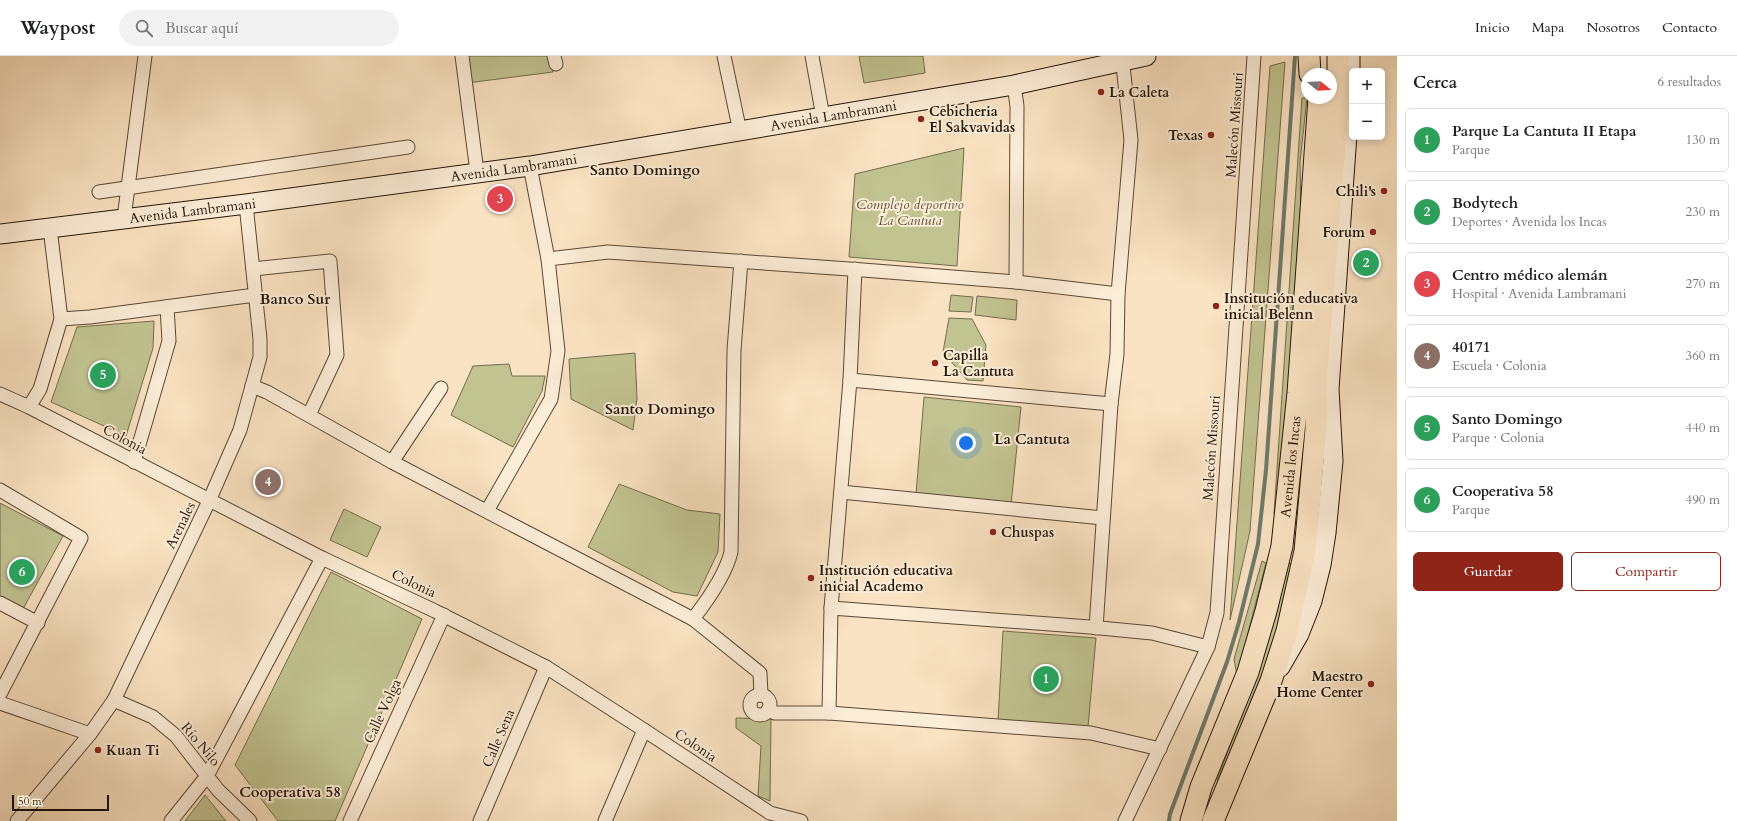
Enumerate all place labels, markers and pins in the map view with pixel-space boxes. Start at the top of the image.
place label: La Caleta [1109,83,1169,102]
marker: La Caleta [1096,87,1106,97]
place label: Cebicheria El Sakvavidas [929,102,1015,137]
marker: Cebicheria El Sakvavidas [916,114,926,124]
place label: Texas [1168,126,1203,145]
marker: Texas [1206,130,1216,140]
place label: Chili's [1336,182,1376,201]
pin: 3 [487,184,513,214]
marker: Chili's [1379,186,1389,196]
place label: Forum [1322,223,1365,242]
marker: Forum [1368,227,1378,237]
pin: 2 [1353,248,1379,278]
place label: Institución educativa inicial Belenn [1224,289,1358,324]
marker: Institución educativa inicial Belenn [1211,301,1221,311]
place label: Capilla La Cantuta [943,346,1014,381]
marker: Capilla La Cantuta [930,358,940,368]
pin: 5 [90,360,116,390]
pin: 4 [255,467,281,497]
place label: Chuspas [1001,523,1054,542]
marker: Chuspas [988,527,998,537]
pin: 6 [9,557,35,587]
place label: Institución educativa inicial Academo [819,561,953,596]
marker: Institución educativa inicial Academo [806,573,816,583]
pin: 1 [1033,664,1059,694]
place label: Maestro Home Center [1276,667,1363,702]
marker: Maestro Home Center [1366,679,1376,689]
place label: Kuan Ti [106,741,160,760]
marker: Kuan Ti [93,745,103,755]

